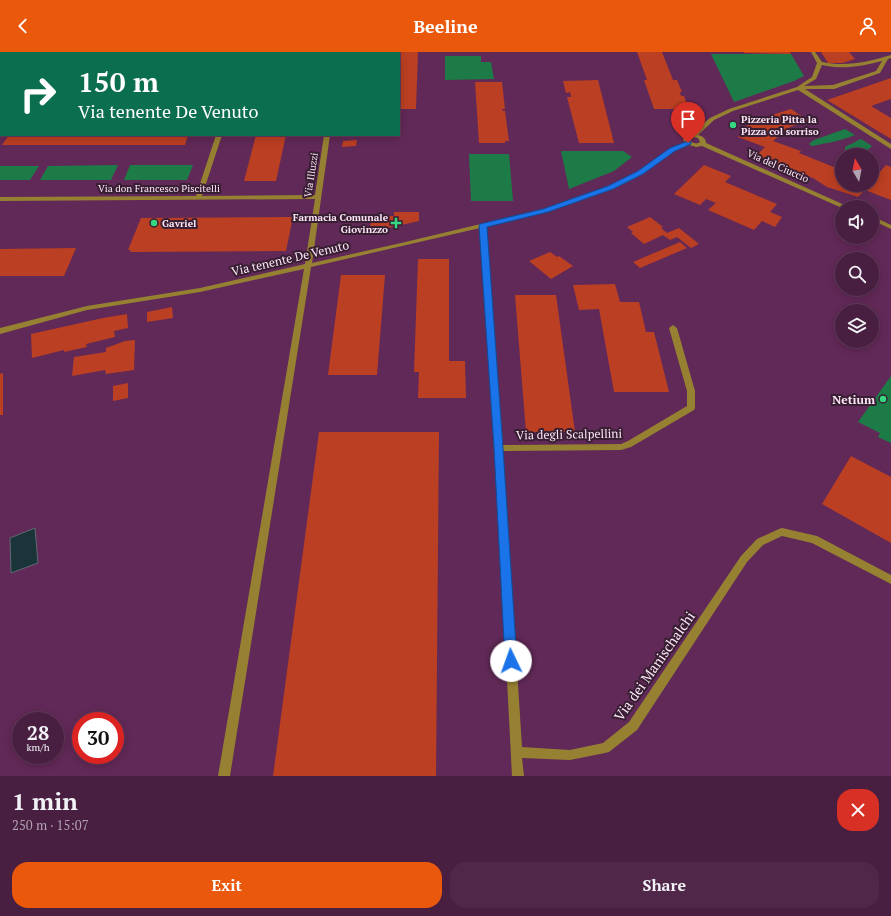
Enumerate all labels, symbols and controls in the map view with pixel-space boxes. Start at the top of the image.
text: Beeline [413,14,478,38]
icon: back [12,15,34,37]
icon: person [857,15,879,37]
text: 150 m [78,63,159,100]
icon: right [12,68,64,120]
text: Via tenente De Venuto [78,99,259,123]
pin [671,102,705,143]
icon: arrive [677,108,699,130]
place label: Pizzeria Pitta la Pizza col sorriso [741,113,819,138]
marker: Pizzeria Pitta la Pizza col sorriso [728,120,738,130]
street label: Via del Ciuccio [745,147,811,186]
north arrow [835,148,879,192]
map controls [835,148,879,348]
street label: Via Illuzzi [301,152,321,198]
street label: Via don Francesco Piscitelli [98,182,220,195]
button: sound [835,200,879,244]
place label: Farmacia Comunale Giovinzzo [293,211,389,236]
place label: Gavriel [162,217,197,230]
marker: Gavriel [149,218,159,228]
marker: Farmacia Comunale Giovinzzo [391,218,401,228]
street label: Via tenente De Venuto [230,237,351,279]
button: search [835,252,879,296]
button: layers [835,304,879,348]
place label: Netium [832,392,875,407]
marker: Netium [878,394,888,404]
street label: Via degli Scalpellini [516,426,623,442]
street label: Via dei Manischalchi [609,608,699,724]
position arrow [490,640,532,682]
speed limit sign: 30 [72,712,124,764]
text: 28 [27,719,49,746]
text: km/h [26,741,50,754]
text: 1 min [12,785,78,817]
button: close [837,789,879,831]
text: 250 m · 15:07 [12,816,89,834]
button: Exit [12,862,442,908]
button: Share [450,862,879,908]

